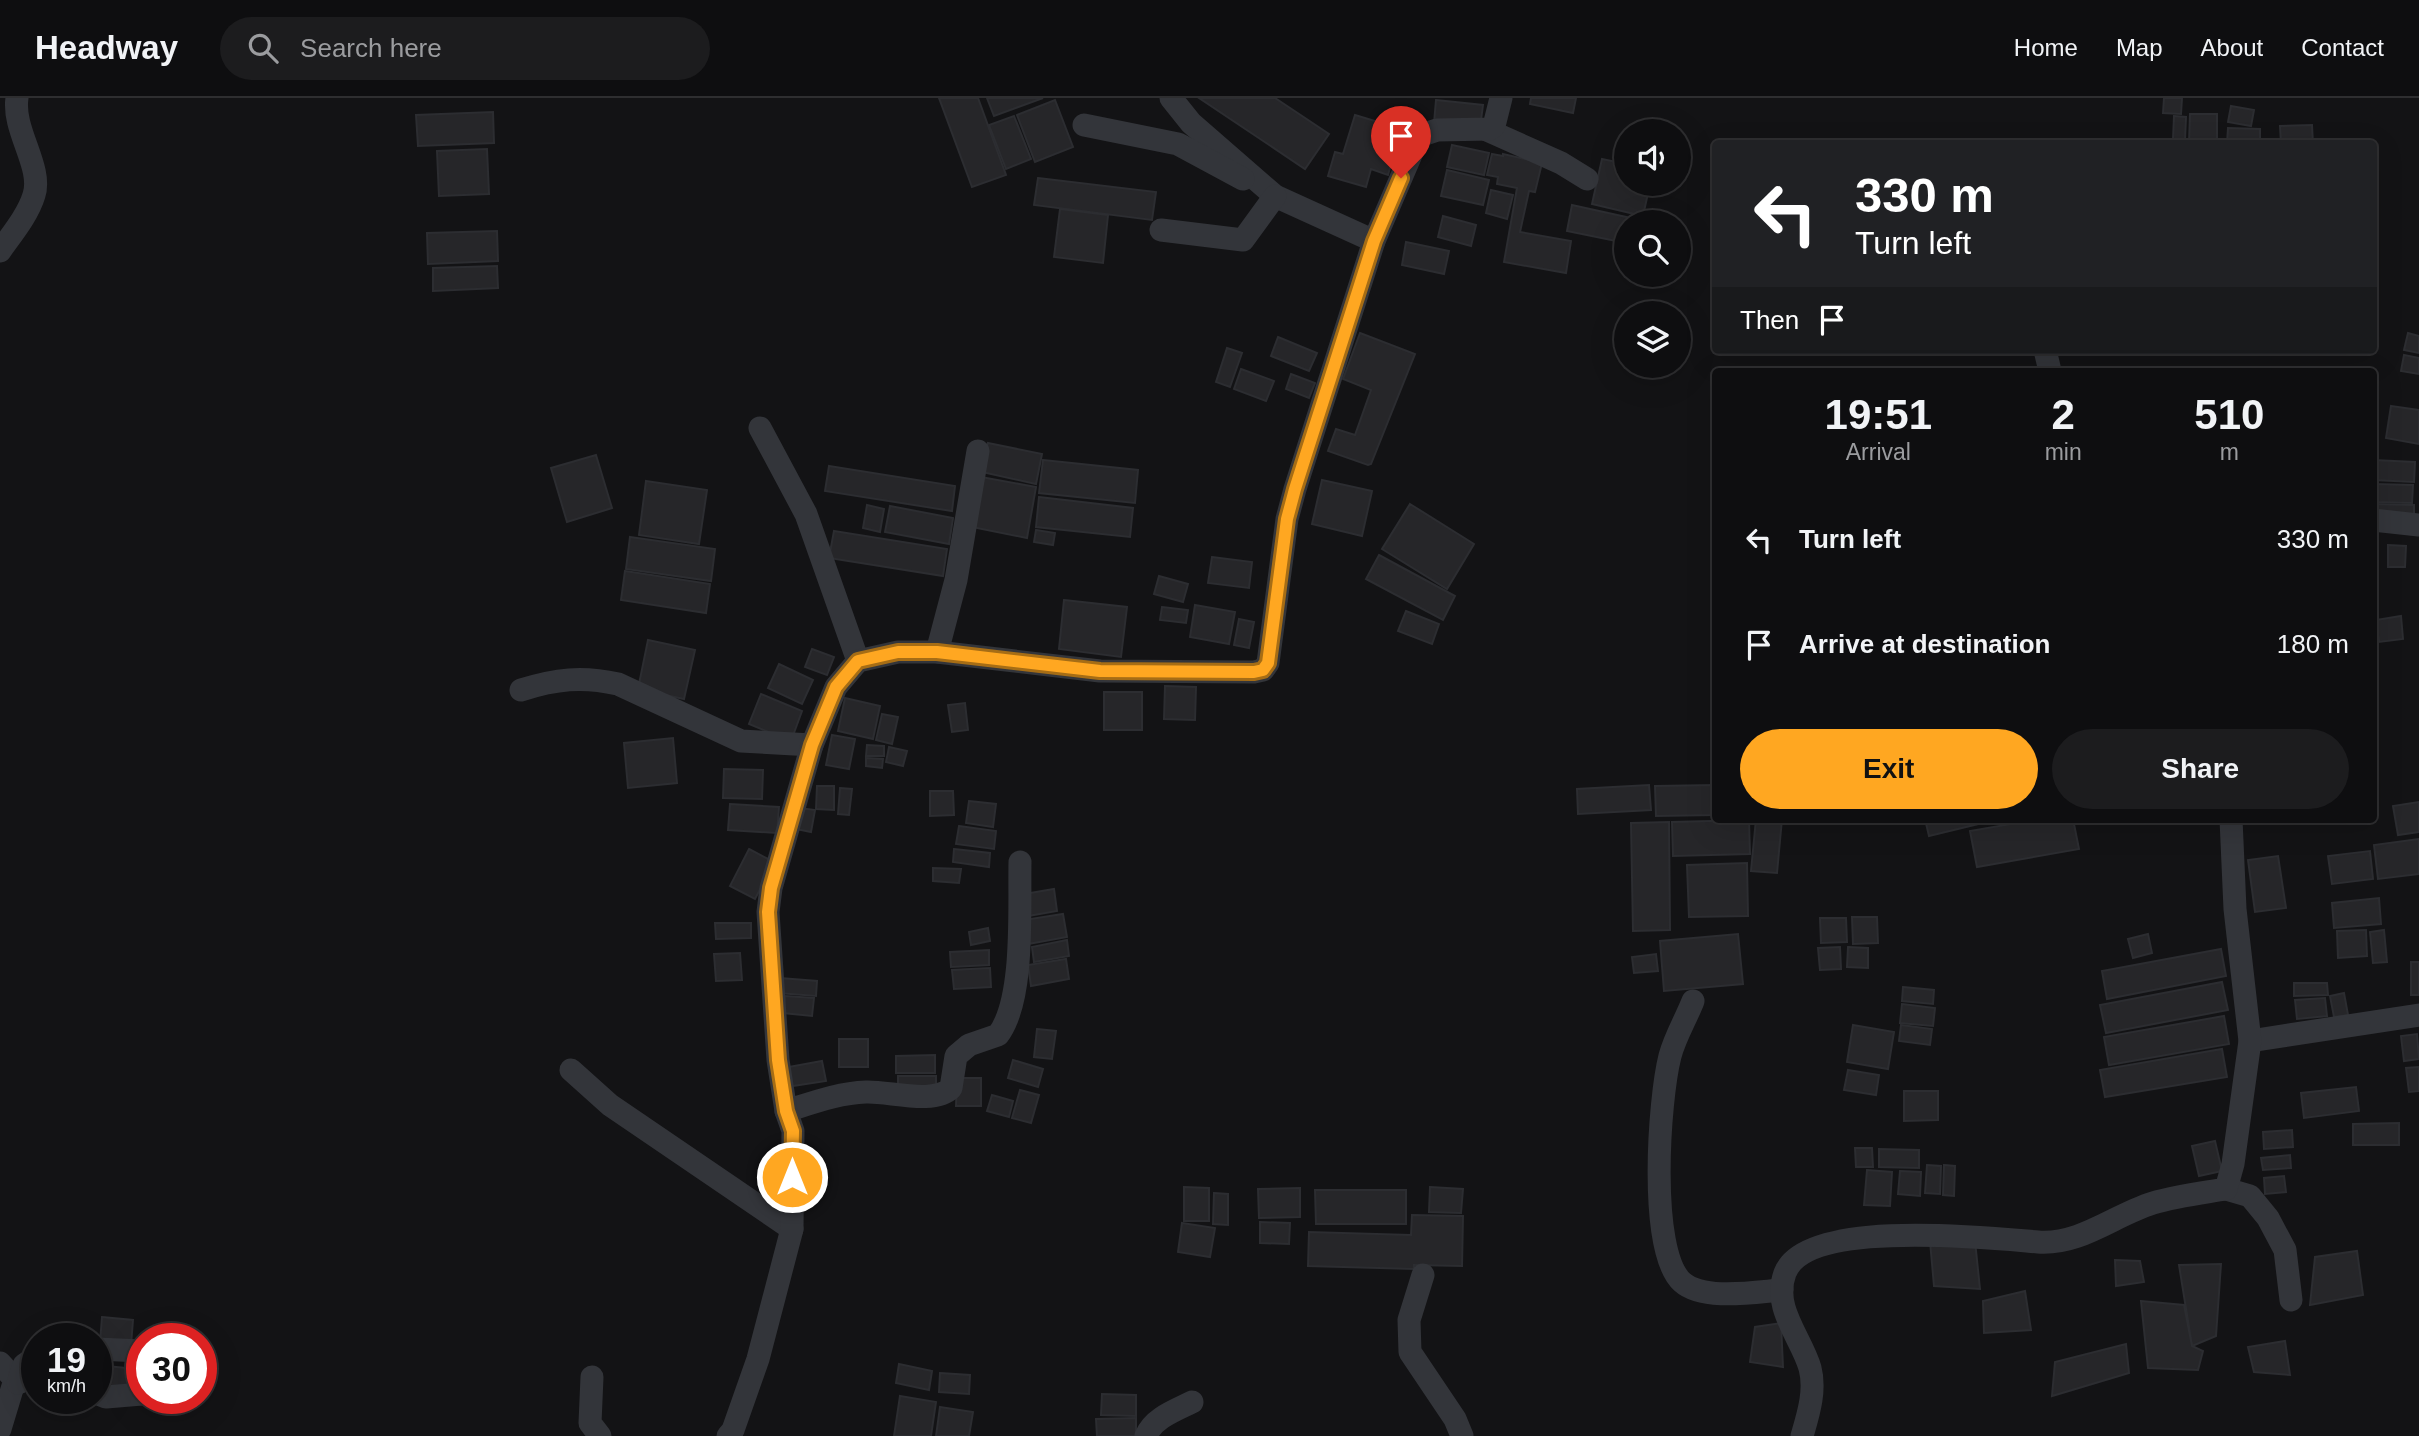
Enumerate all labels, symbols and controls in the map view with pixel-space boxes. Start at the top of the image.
search box [220,17,710,80]
text: Headway [35,29,178,66]
icon: search [244,29,282,67]
text: Search here [300,33,442,63]
text: Home [2014,34,2078,61]
text: Map [2116,34,2163,61]
text: About [2201,34,2263,61]
text: Contact [2301,34,2384,61]
pin [1371,106,1431,178]
icon: arrive [1382,117,1420,155]
map controls [1614,119,1691,378]
button: sound [1614,119,1691,196]
icon: left [1740,168,1831,259]
text: 330 m [1855,168,1994,222]
button: search [1614,210,1691,287]
text: Turn left [1855,225,1971,261]
button: layers [1614,301,1691,378]
icon: arrive [1813,301,1851,339]
text: Then [1740,305,1799,335]
text: 19:51 [1825,391,1932,438]
text: 2 [2051,391,2075,438]
text: 510 [2194,391,2264,438]
text: Arrival [1846,439,1911,465]
text: min [2045,439,2082,465]
text: m [2220,439,2239,465]
icon: left [1740,521,1778,559]
text: Turn left [1799,524,1901,554]
text: 330 m [2277,524,2349,554]
icon: arrive [1740,626,1778,664]
text: Arrive at destination [1799,629,2050,659]
text: 180 m [2277,629,2349,659]
button: Exit [1740,729,2038,809]
button: Share [2052,729,2349,809]
position arrow [755,1140,829,1214]
speed limit sign: 30 [126,1323,217,1414]
text: 19 [47,1340,86,1379]
text: km/h [47,1376,86,1396]

